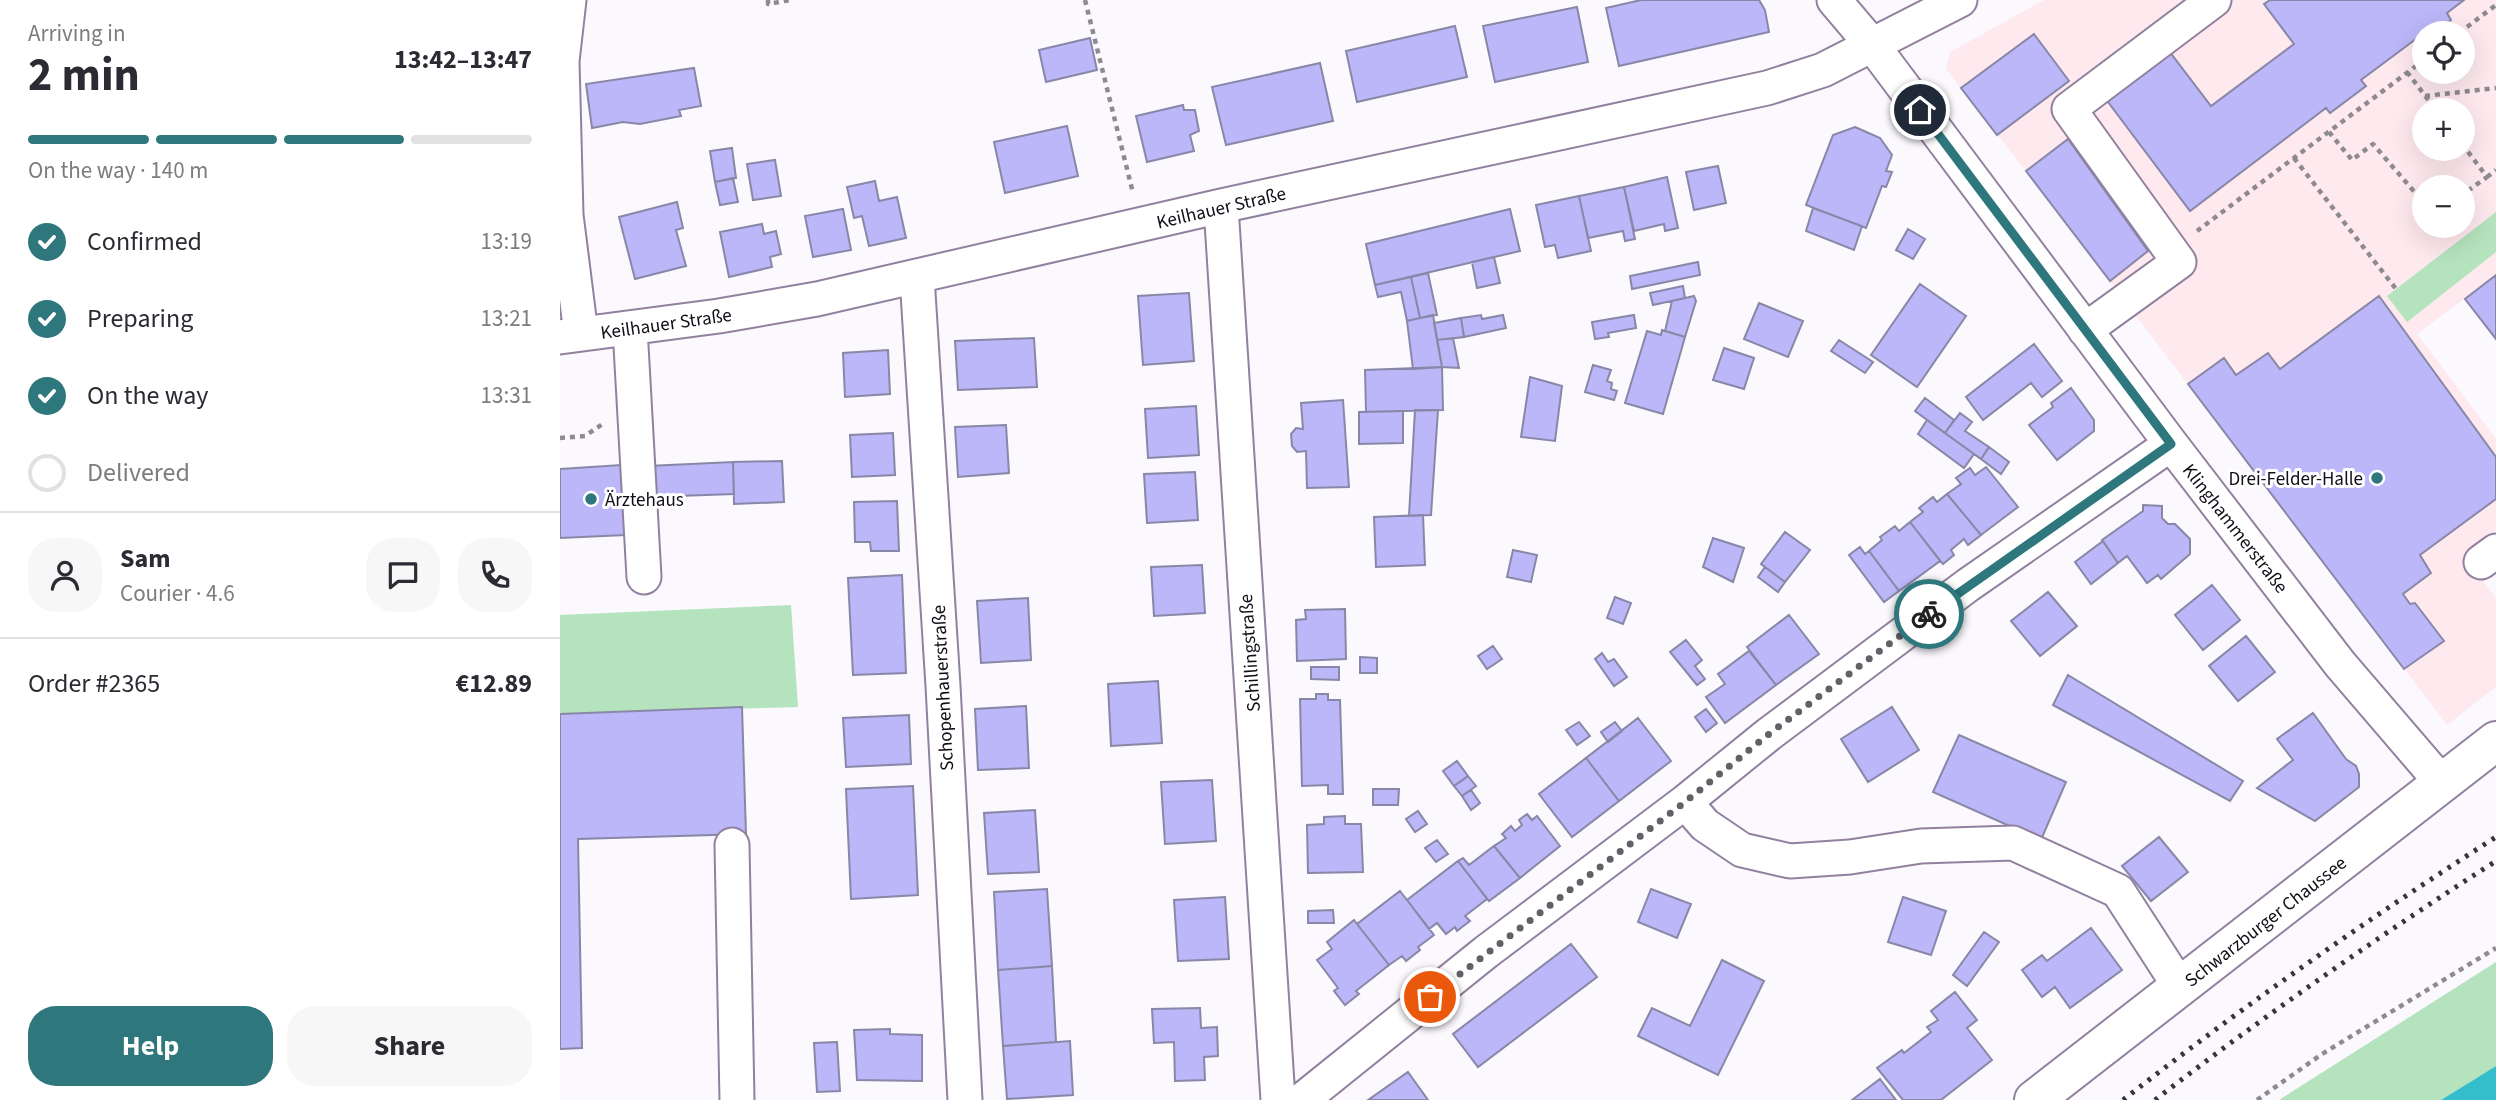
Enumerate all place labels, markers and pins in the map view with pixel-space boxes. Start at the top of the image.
pin [1890,80,1950,140]
place label: Drei-Felder-Halle [2228,466,2363,493]
marker: Drei-Felder-Halle [2369,470,2385,486]
place label: Ärztehaus [605,487,684,514]
marker: Ärztehaus [583,491,599,507]
pin [1400,967,1460,1027]

